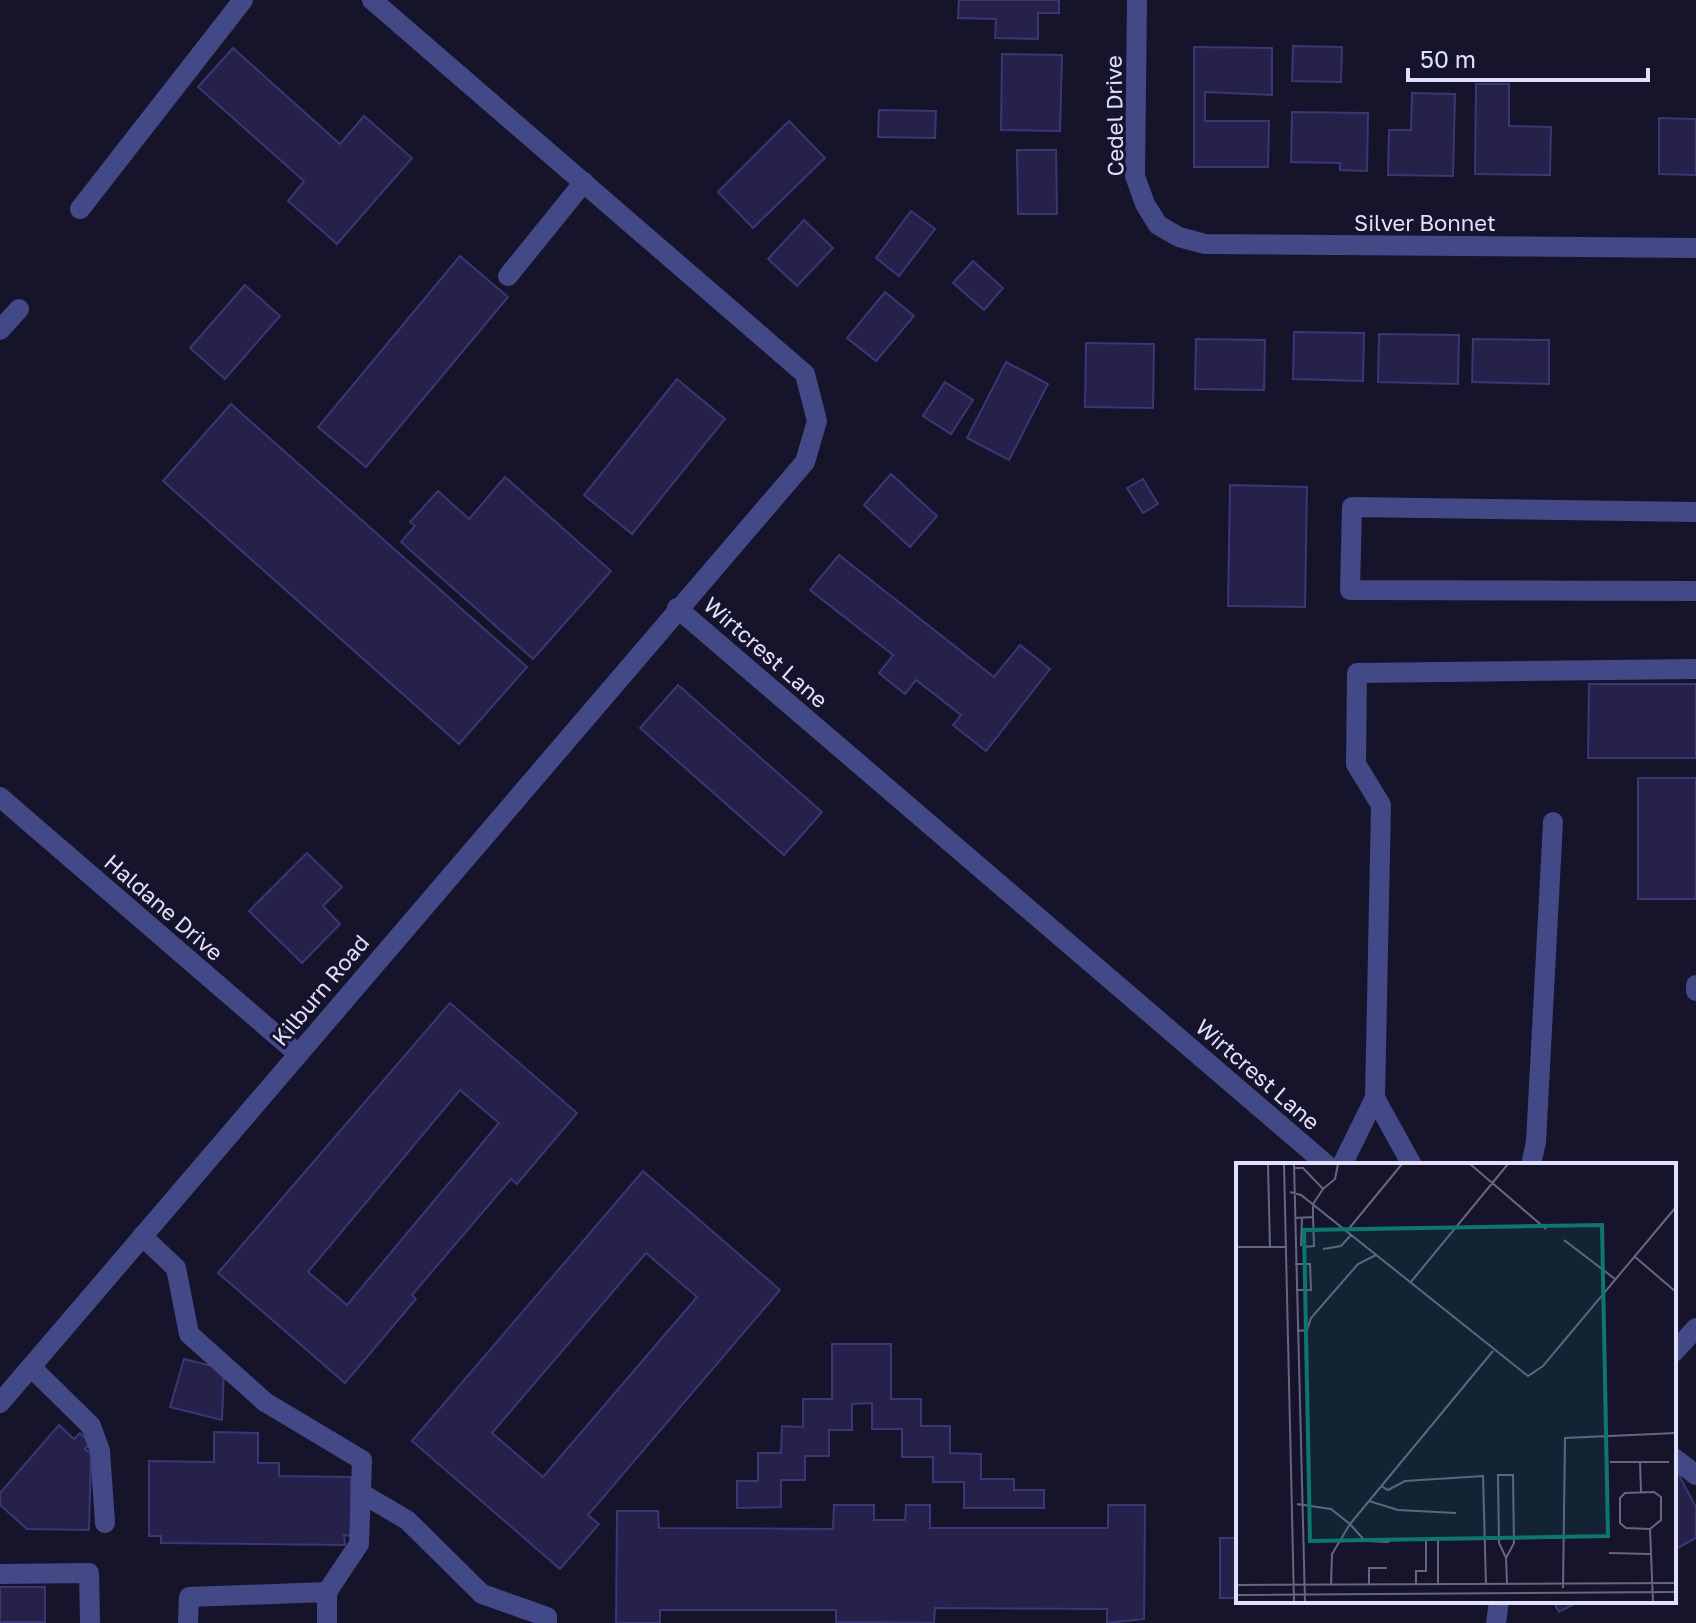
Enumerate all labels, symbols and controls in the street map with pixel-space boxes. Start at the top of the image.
scale bar [1408,32,1648,82]
text: 50 m [1420,44,1476,73]
street label: Cedel Drive [1099,55,1129,177]
street label: Silver Bonnet [1354,209,1496,236]
street label: Wirtcrest Lane [699,591,833,713]
street label: Haldane Drive [99,848,229,966]
street label: Kilburn Road [266,929,374,1051]
street label: Wirtcrest Lane [1191,1013,1325,1135]
inset map [1236,1163,1676,1603]

